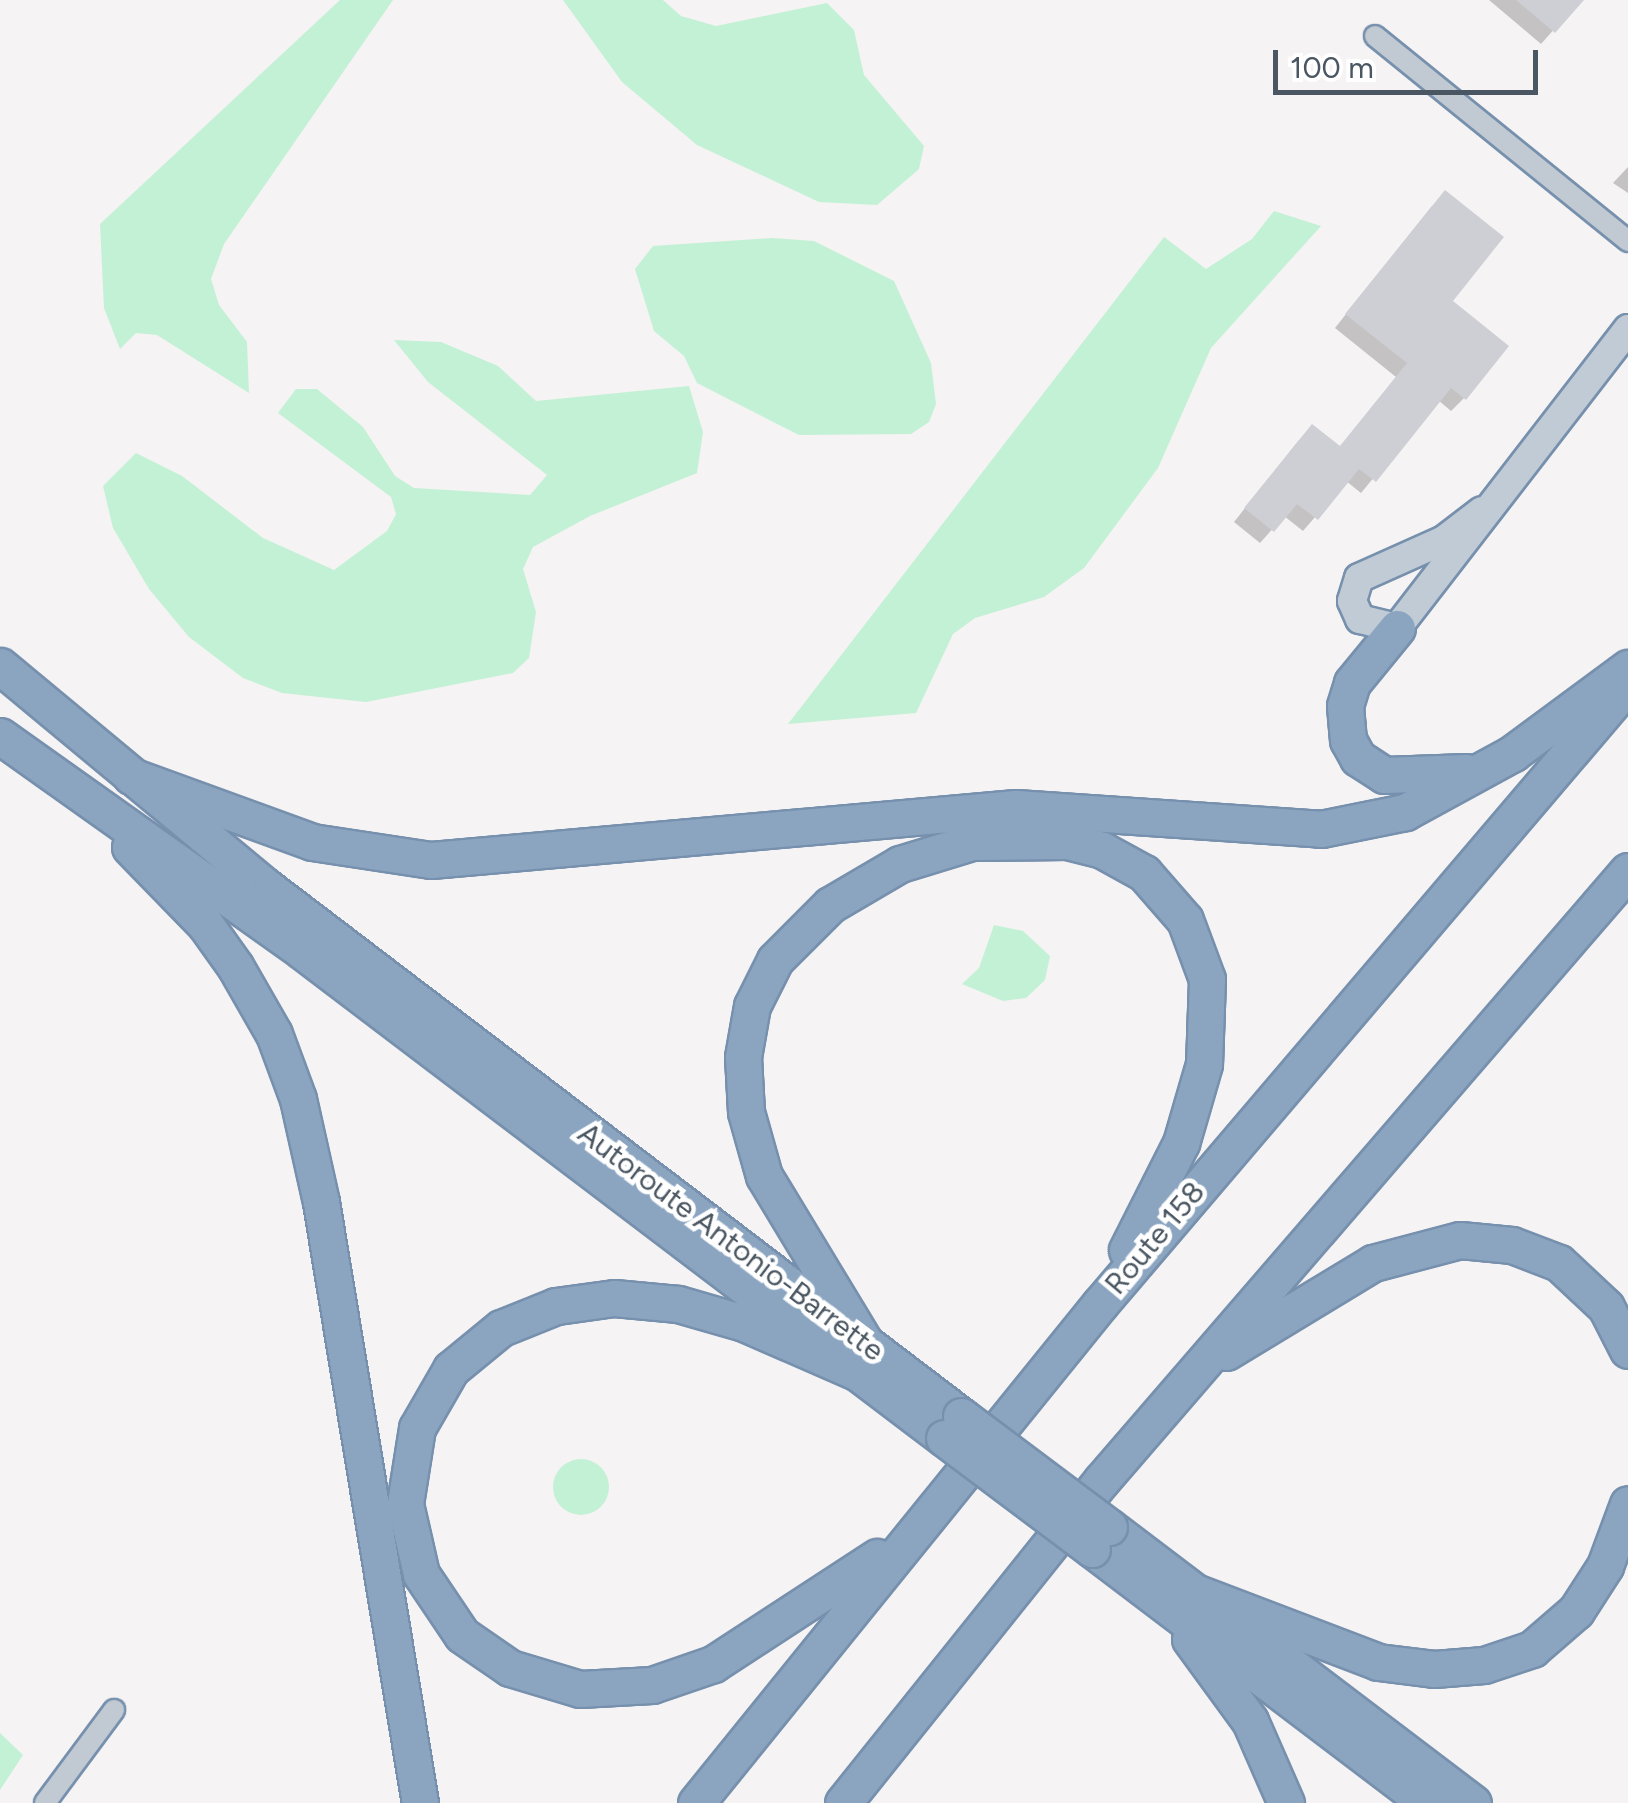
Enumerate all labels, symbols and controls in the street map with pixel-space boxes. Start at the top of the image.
scale bar [1278,30,1543,92]
text: 100 m [1290,49,1374,86]
street label: Autoroute Antonio-Barrette [571,1115,891,1369]
street label: Route 158 [1097,1174,1213,1302]

